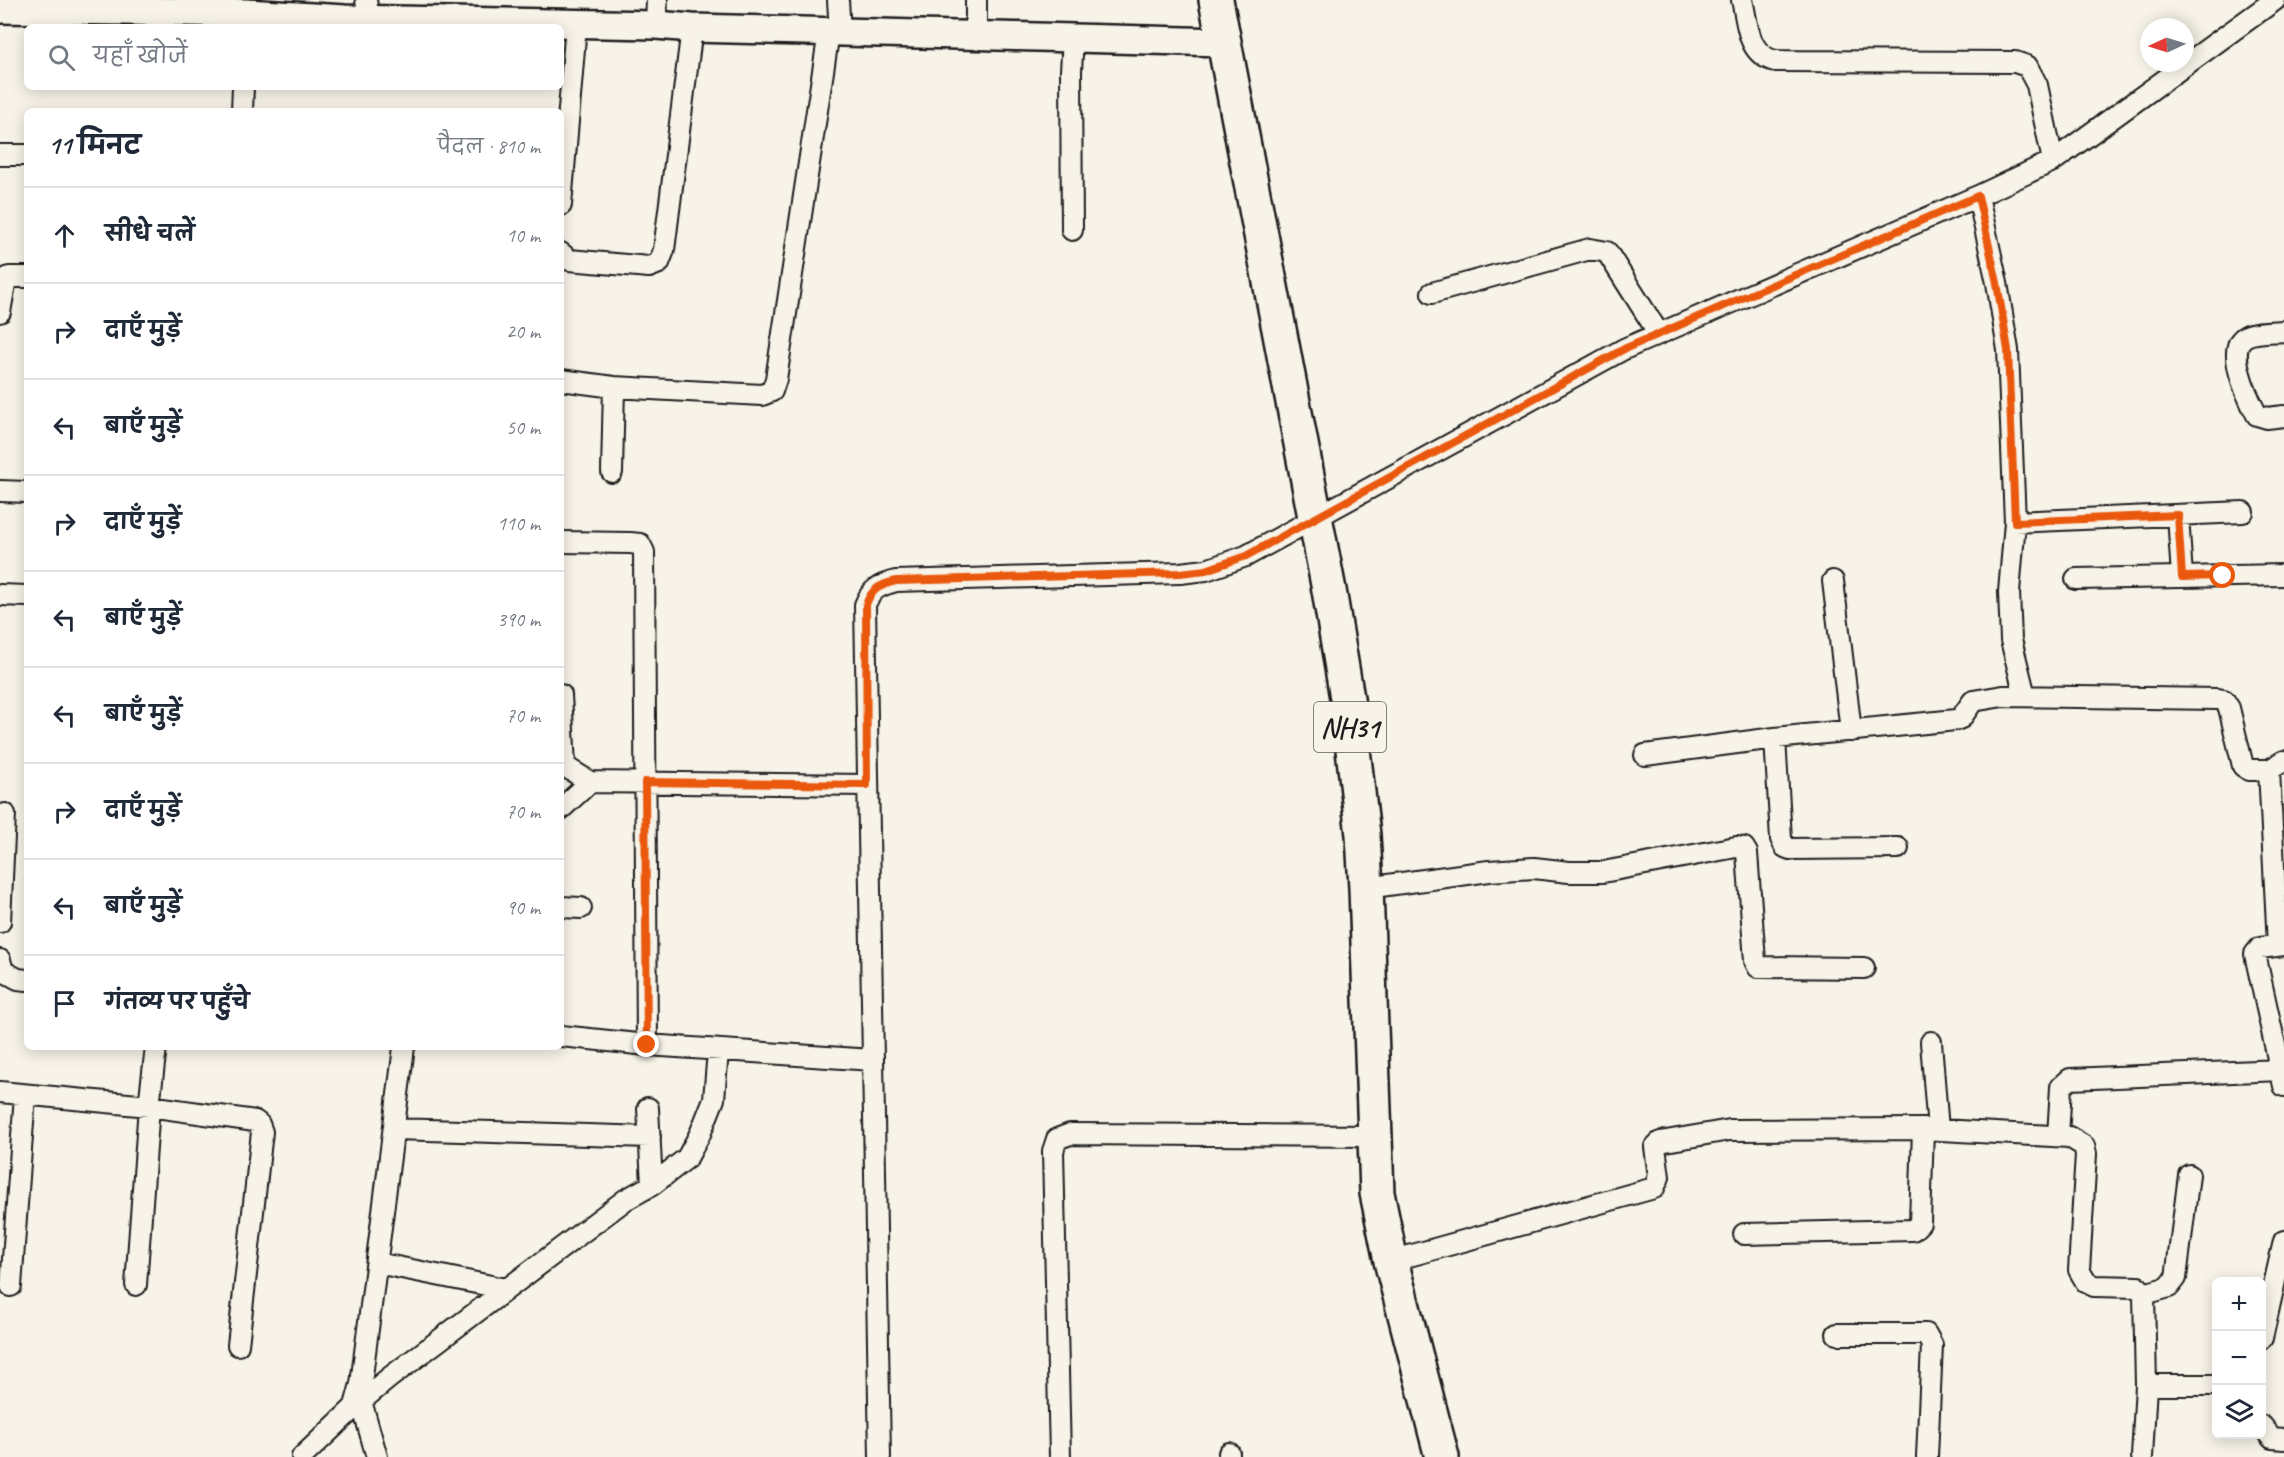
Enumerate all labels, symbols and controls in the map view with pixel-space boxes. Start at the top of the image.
north arrow [2140,18,2194,72]
search box [24,24,564,90]
icon: search [45,41,78,74]
text: यहाँ खोजें [93,42,187,70]
text: 11 मिनट [48,129,141,162]
text: पैदल · 810 m [437,134,540,159]
icon: ahead [48,219,81,252]
text: सीधे चलें [105,220,195,248]
text: 10 m [506,223,540,248]
icon: right [48,315,81,348]
text: दाएँ मुड़ें [105,316,181,344]
text: 20 m [506,319,540,344]
icon: left [48,411,81,444]
text: बाएँ मुड़ें [105,412,182,440]
text: 50 m [506,415,540,440]
icon: right [48,507,81,540]
text: दाएँ मुड़ें [105,508,181,536]
text: 110 m [497,511,540,536]
route start [2209,562,2235,588]
icon: left [48,603,81,636]
text: बाएँ मुड़ें [105,604,182,632]
text: 390 m [497,607,540,632]
icon: left [48,699,81,732]
text: बाएँ मुड़ें [105,700,182,728]
road number: NH31 [1314,702,1386,752]
text: 70 m [506,703,540,728]
icon: right [48,795,81,828]
text: दाएँ मुड़ें [105,796,181,824]
text: 70 m [506,799,540,824]
icon: left [48,891,81,924]
text: बाएँ मुड़ें [105,892,182,920]
text: 90 m [506,895,540,920]
icon: arrive [48,987,81,1020]
text: गंतव्य पर पहुँचे [105,988,249,1016]
route end [633,1031,659,1057]
map controls [2212,1277,2266,1439]
button: + [2212,1277,2266,1331]
button: − [2212,1331,2266,1385]
button: layers [2212,1385,2266,1439]

